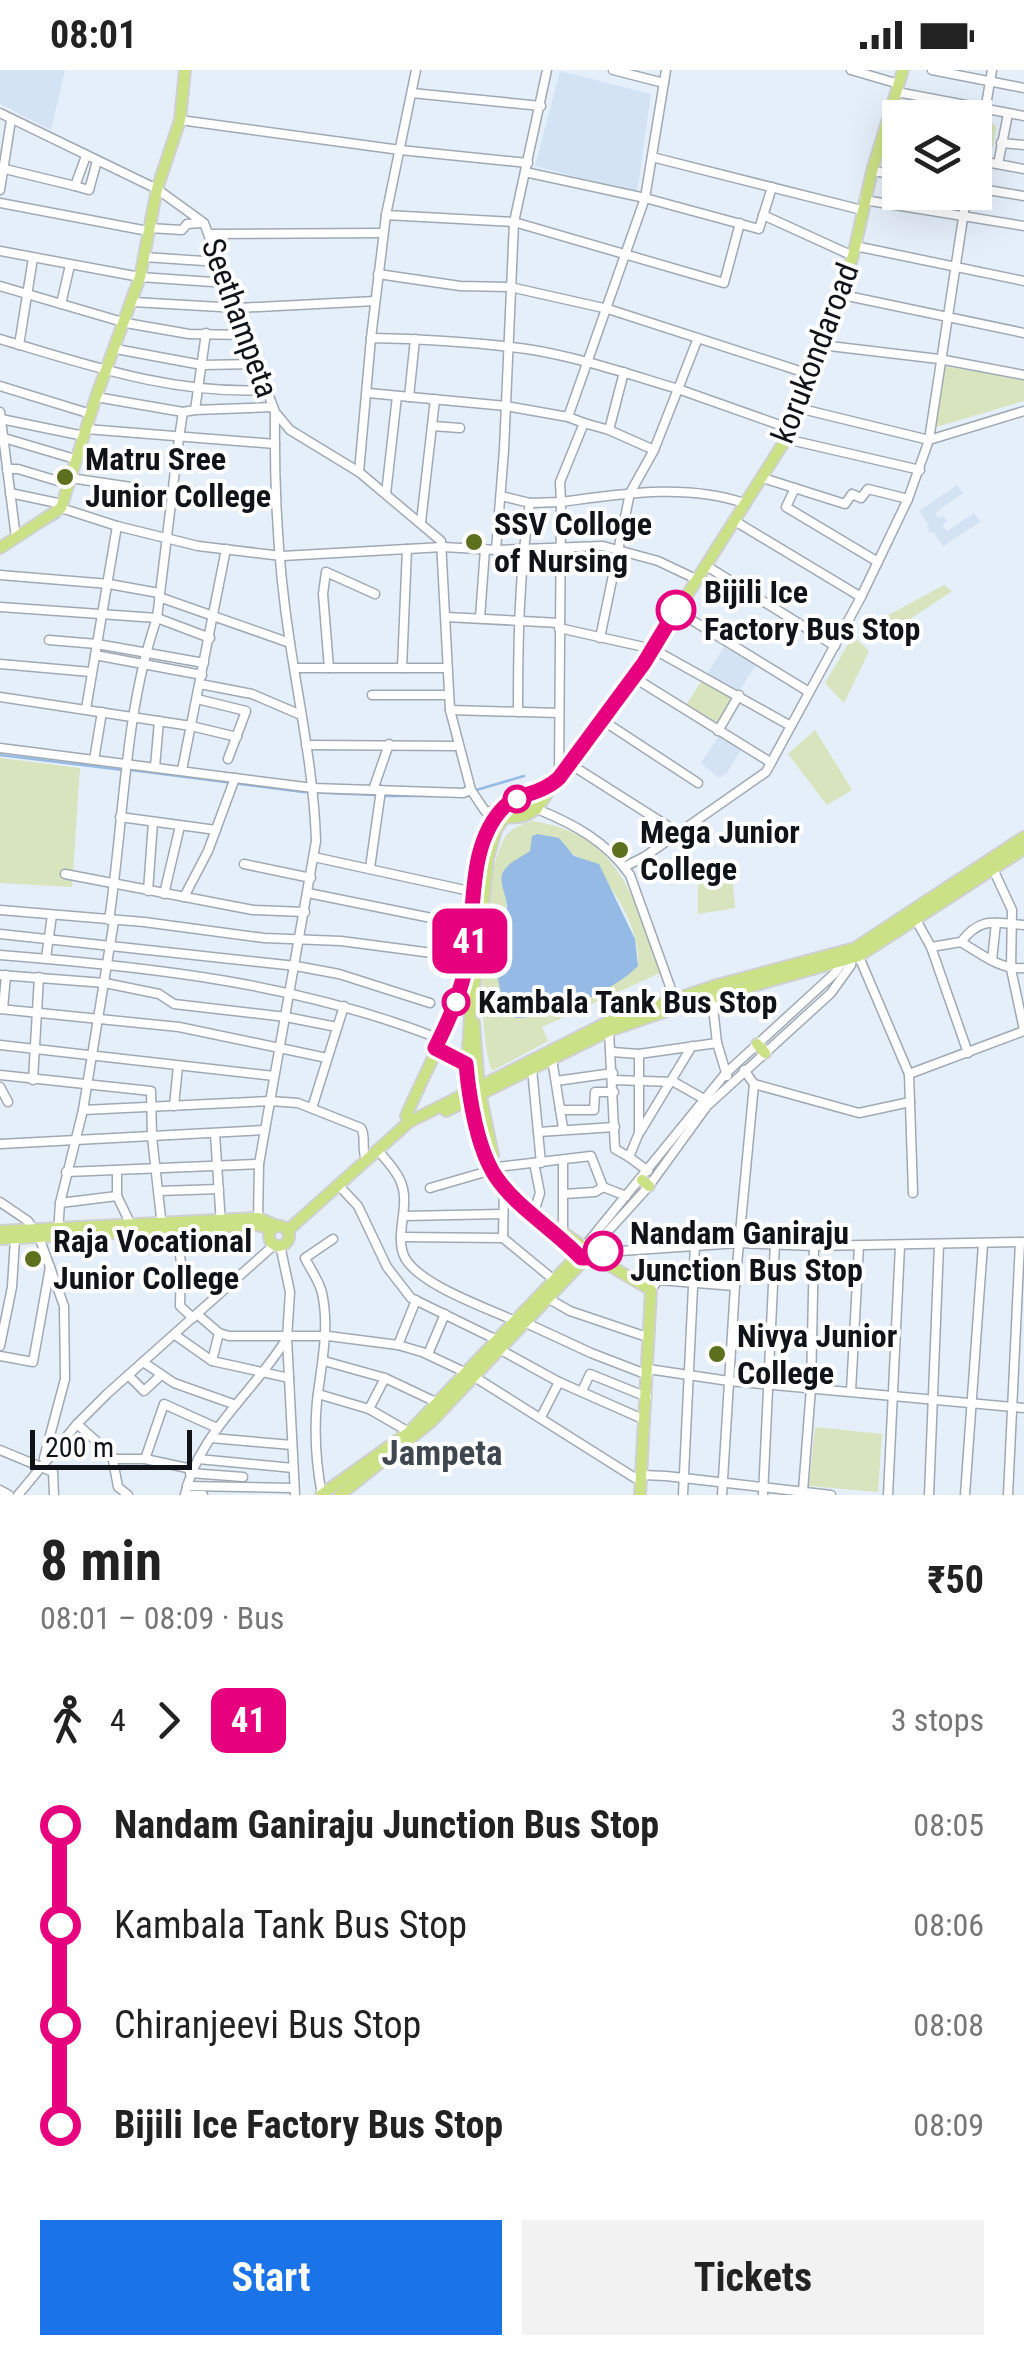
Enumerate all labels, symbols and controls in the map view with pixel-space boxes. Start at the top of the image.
text: 08:01 [50,13,137,57]
map controls [882,100,992,210]
button: layers [882,100,992,210]
street label: Seethampeta [194,233,286,403]
street label: korukondaroad [763,258,867,448]
place label: Matru Sree Junior College [85,440,271,515]
marker: Matru Sree Junior College [54,466,76,488]
place label: SSV Colloge of Nursing [494,505,652,580]
marker: SSV Colloge of Nursing [463,531,485,553]
place label: Bijili Ice Factory Bus Stop [704,573,920,648]
marker: Bijili Ice Factory Bus Stop [657,591,695,629]
unlabelled marker [504,786,530,812]
place label: Mega Junior College [640,813,800,888]
marker: Mega Junior College [609,839,631,861]
line badge: 41 [425,908,515,974]
text: 41 [452,921,488,962]
place label: Kambala Tank Bus Stop [478,983,777,1021]
marker: Kambala Tank Bus Stop [443,989,469,1015]
place label: Nandam Ganiraju Junction Bus Stop [630,1214,863,1289]
place label: Raja Vocational Junior College [53,1222,252,1297]
marker: Nandam Ganiraju Junction Bus Stop [584,1232,622,1270]
marker: Raja Vocational Junior College [22,1248,44,1270]
place label: Nivya Junior College [737,1317,897,1392]
marker: Nivya Junior College [706,1343,728,1365]
scale bar [30,1425,192,1470]
text: 200 m [45,1431,114,1464]
district label: Jampeta [382,1433,502,1474]
text: 8 min [40,1529,162,1593]
text: ₹50 [928,1558,984,1602]
text: 08:01 – 08:09 · Bus [40,1599,284,1637]
icon: walk [40,1693,95,1748]
icon: forward [141,1693,196,1748]
text: 41 [231,1700,266,1741]
text: 4 [110,1701,126,1739]
text: 3 stops [891,1701,984,1739]
text: Nandam Ganiraju Junction Bus Stop [114,1803,659,1847]
text: 08:05 [913,1806,984,1844]
text: Kambala Tank Bus Stop [114,1903,467,1947]
text: 08:06 [913,1906,984,1944]
text: Chiranjeevi Bus Stop [114,2003,421,2047]
text: 08:08 [913,2006,984,2044]
text: Bijili Ice Factory Bus Stop [114,2103,503,2147]
text: 08:09 [913,2106,984,2144]
button: Start [40,2220,502,2335]
button: Tickets [522,2220,984,2335]

